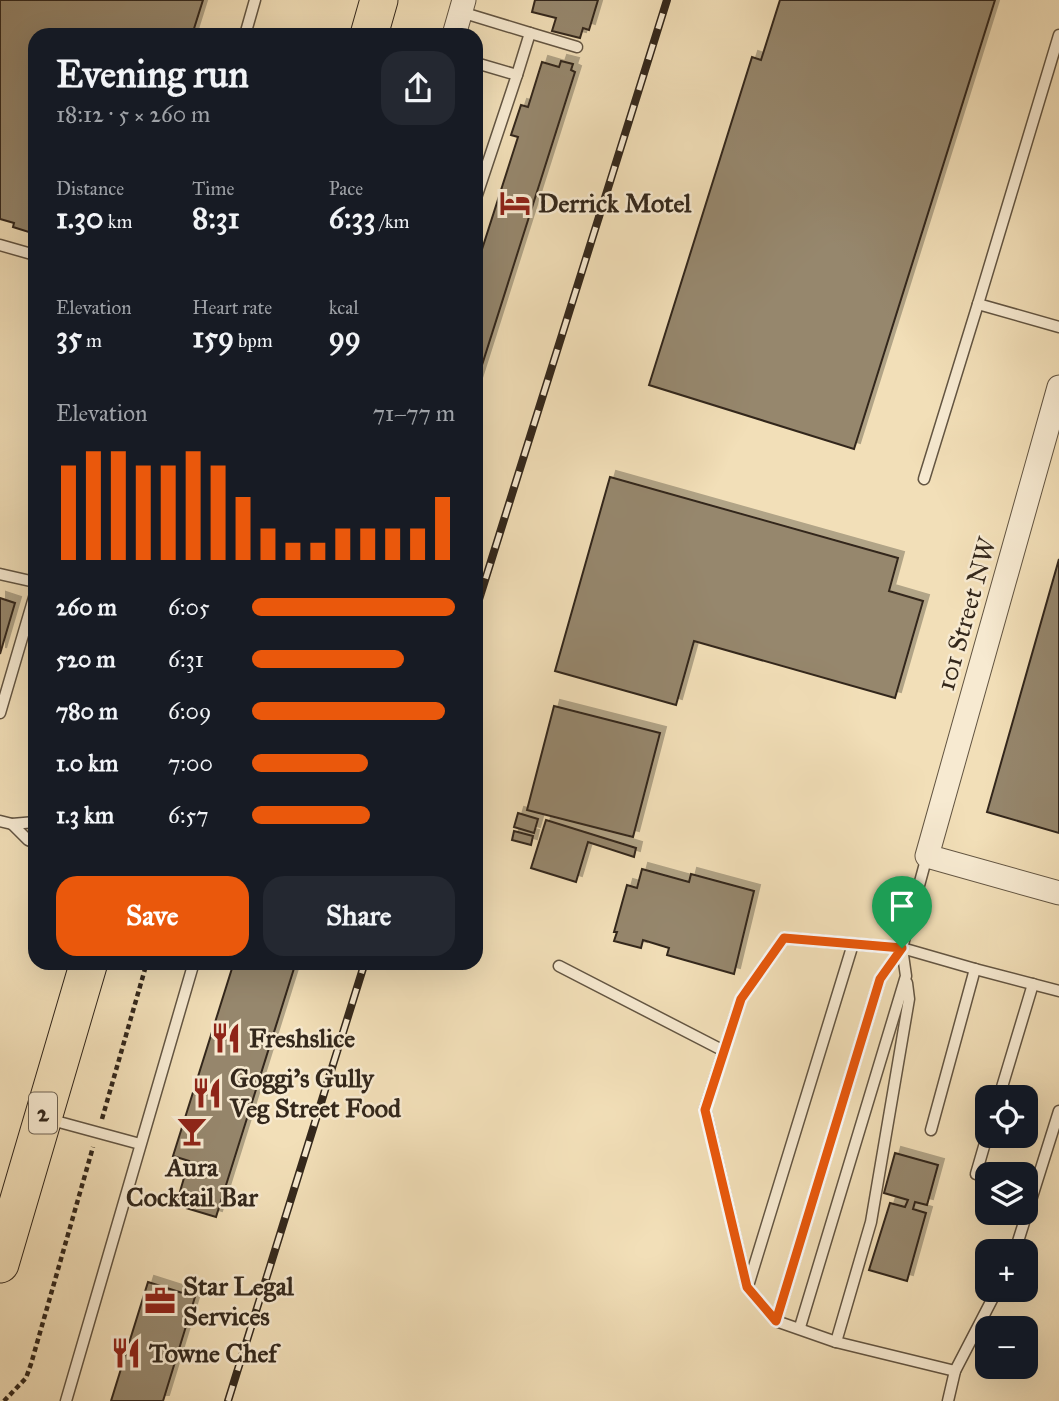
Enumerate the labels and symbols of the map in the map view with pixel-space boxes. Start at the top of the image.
hotel icon: Derrick Motel [498,186,532,220]
place label: Derrick Motel [538,187,692,219]
street label: 101 Street NW [929,532,1003,694]
pin [872,876,932,948]
restaurant icon: Freshslice [209,1021,243,1055]
place label: Freshslice [249,1022,355,1054]
place label: Goggi's Gully Veg Street Food [229,1062,402,1125]
restaurant icon: Goggi's Gully Veg Street Food [190,1076,224,1110]
road number: 2 [29,1092,57,1134]
bar icon: Aura Cocktail Bar [175,1114,209,1148]
place label: Aura Cocktail Bar [126,1151,259,1213]
place label: Star Legal Services [183,1270,295,1332]
office icon: Star Legal Services [143,1284,177,1318]
restaurant icon: Towne Chef [109,1336,143,1370]
place label: Towne Chef [148,1337,281,1369]

